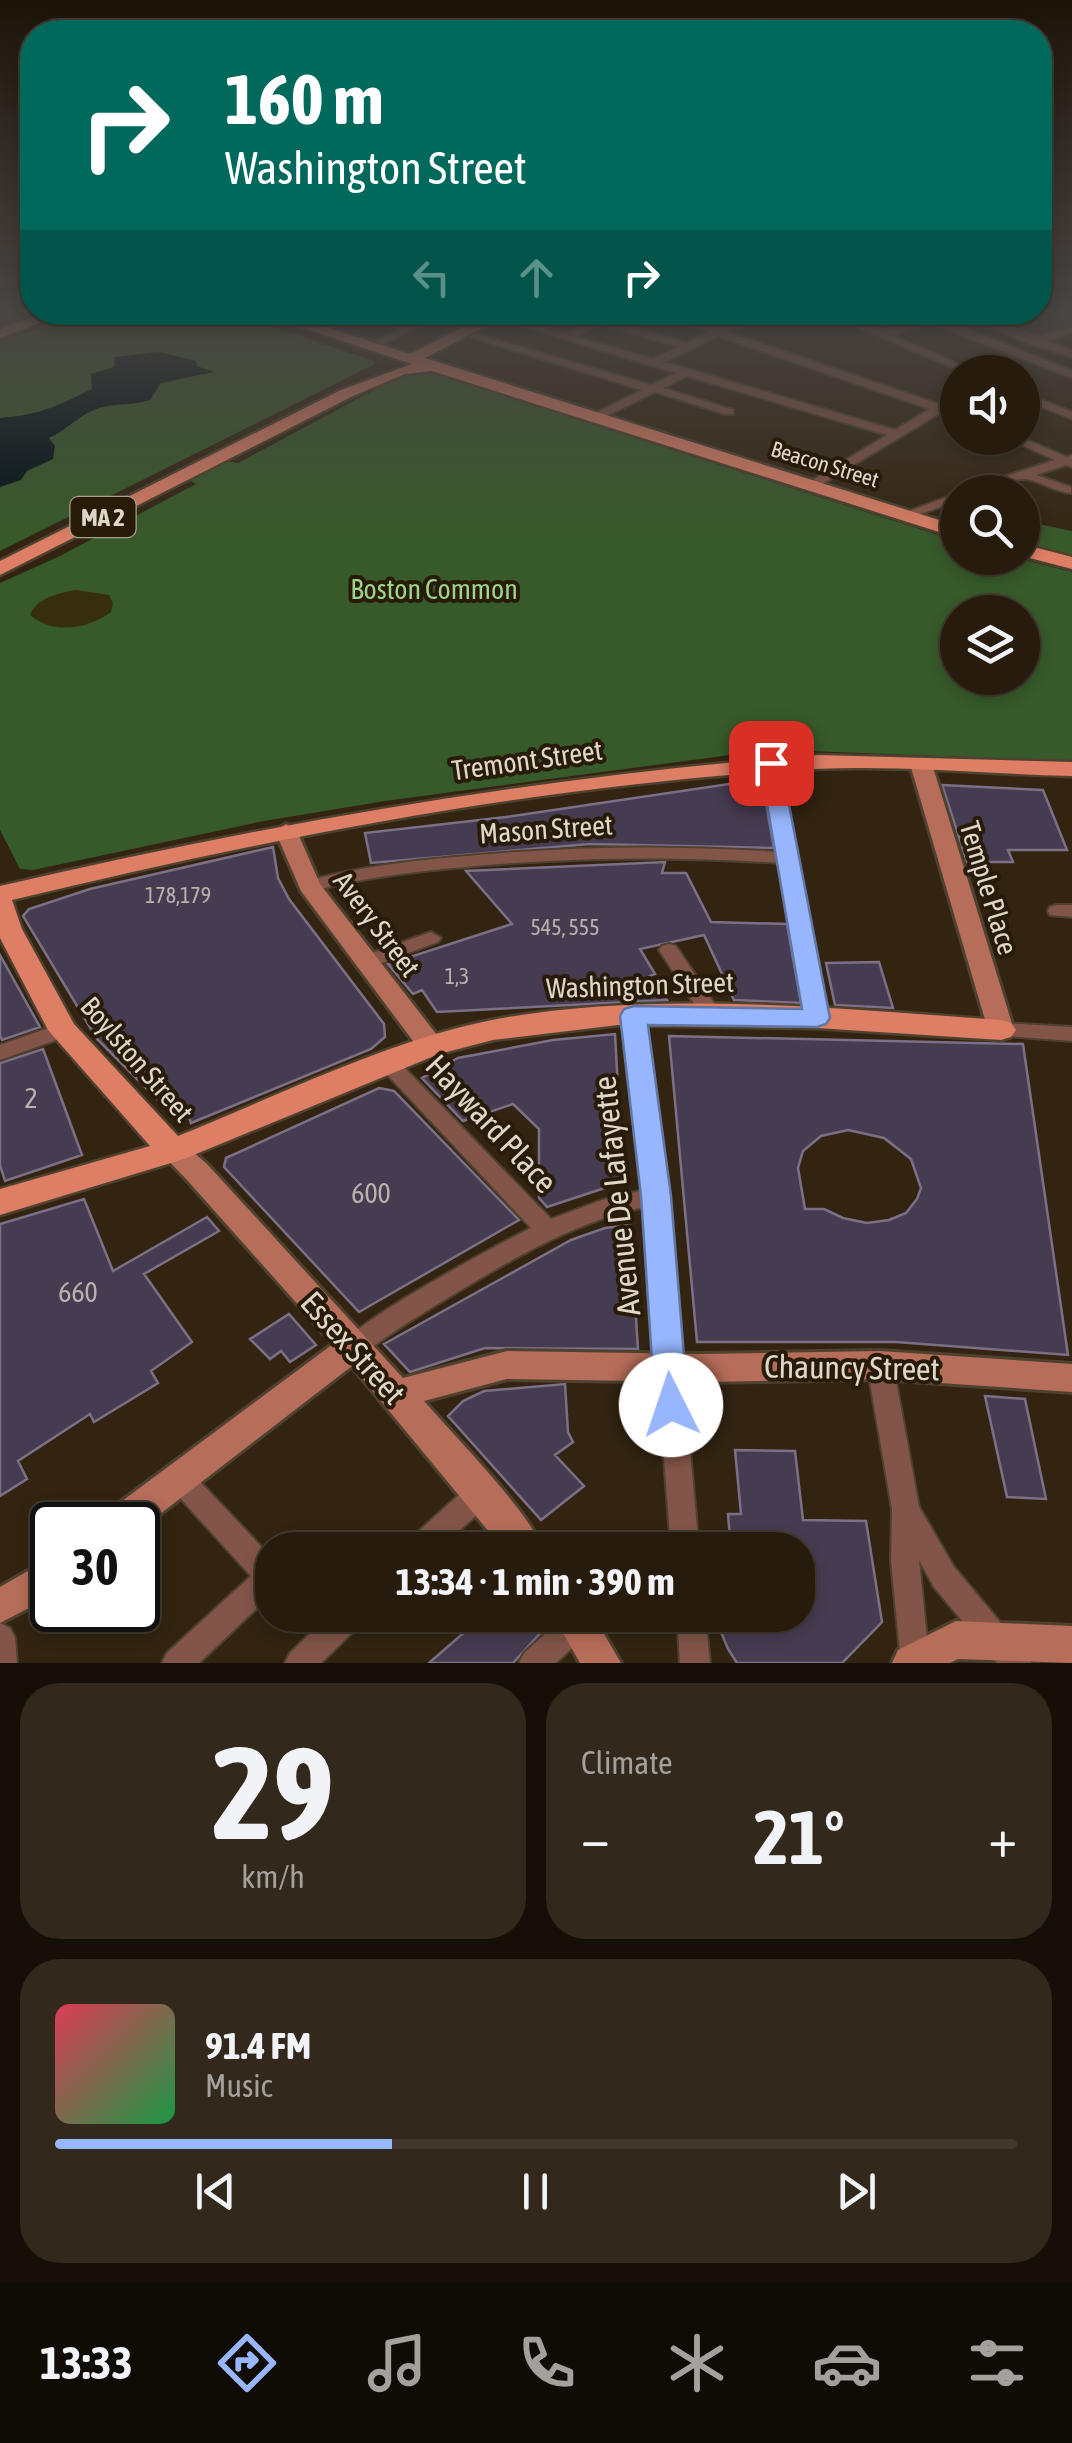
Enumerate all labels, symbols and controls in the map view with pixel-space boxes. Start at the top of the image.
text: 160 m [225,59,384,139]
icon: right [60,60,190,190]
text: Washington Street [225,142,527,194]
icon: left [404,250,459,305]
icon: ahead [509,250,564,305]
icon: right [614,250,669,305]
map controls [940,355,1040,695]
button: sound [940,355,1040,455]
street label: Beacon Street [768,435,882,493]
button: search [940,475,1040,575]
road number: MA 2 [70,497,136,537]
park label: Boston Common [350,573,518,605]
button: layers [940,595,1040,695]
pin [729,721,814,806]
street label: Tremont Street [450,734,604,786]
icon: arrive [744,736,799,791]
street label: Mason Street [478,808,614,850]
street label: Temple Place [954,817,1024,959]
street label: Avery Street [327,865,427,983]
house number: 178,179 [145,882,211,908]
house number: 545, 555 [531,914,599,940]
house number: 1,3 [445,963,469,989]
street label: Washington Street [546,966,734,1004]
street label: Boylston Street [74,990,200,1128]
street label: Hayward Place [418,1047,564,1200]
street label: Avenue De Lafayette [586,1074,647,1318]
house number: 2 [24,1082,38,1114]
house number: 600 [351,1177,391,1209]
house number: 660 [58,1276,98,1308]
street label: Essex Street [293,1284,413,1411]
street label: Chauncy Street [764,1347,940,1388]
position arrow [619,1353,723,1457]
speed limit sign: 30 [30,1502,160,1632]
text: 13:34 · 1 min · 390 m [395,1560,675,1603]
text: 29 [212,1718,334,1867]
text: Climate [581,1744,673,1781]
text: 21° [753,1794,845,1880]
text: − [581,1806,610,1869]
text: + [988,1806,1017,1869]
text: km/h [241,1858,305,1895]
text: 91.4 FM [205,2024,311,2067]
text: Music [205,2067,272,2104]
icon: previous [188,2164,243,2219]
icon: pause [508,2164,563,2219]
icon: next [829,2164,884,2219]
icon: directions [212,2328,282,2398]
icon: music [362,2328,432,2398]
icon: phone [512,2328,582,2398]
icon: climate [662,2328,732,2398]
icon: car [812,2328,882,2398]
icon: filters [962,2328,1032,2398]
text: 13:33 [40,2337,133,2389]

